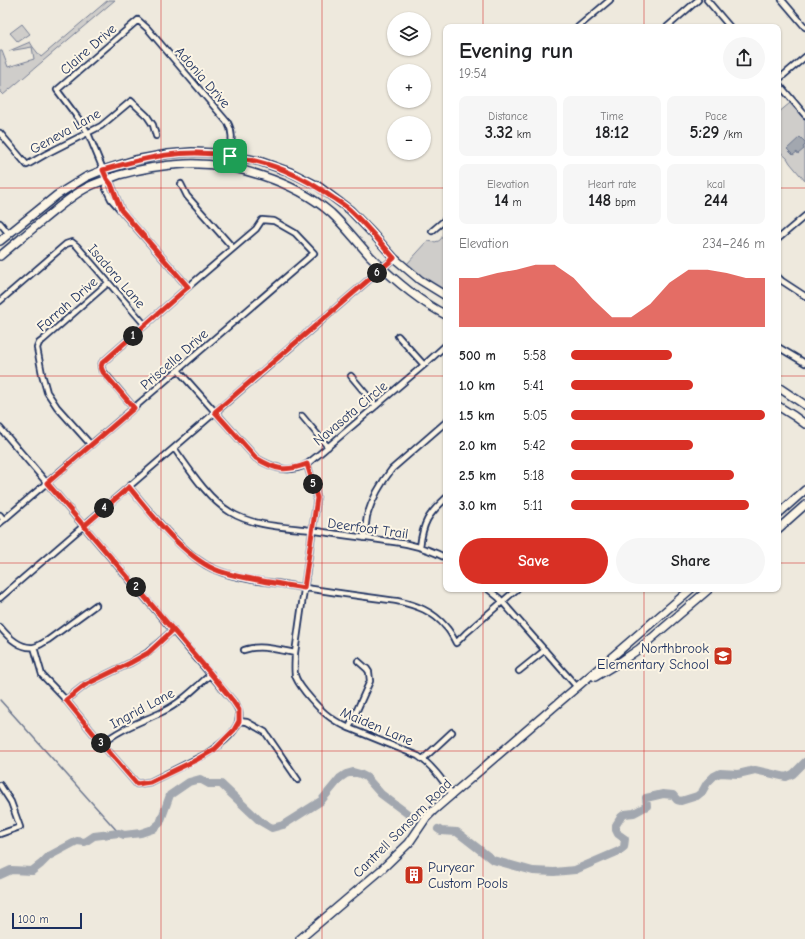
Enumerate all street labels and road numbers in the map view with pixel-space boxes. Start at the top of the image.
street label: Claire Drive [57,20,120,78]
street label: Adonia Drive [171,43,234,112]
street label: Geneva Lane [27,105,103,158]
street label: Isadora Lane [84,241,149,312]
street label: Farrah Drive [33,273,101,335]
street label: Priscella Drive [137,325,212,393]
street label: Navasota Circle [310,377,391,449]
street label: Deerfoot Trail [326,514,409,543]
street label: Ingrid Lane [107,684,177,732]
street label: Maiden Lane [338,703,416,749]
street label: Cantrell Sansom Road [349,775,455,881]

